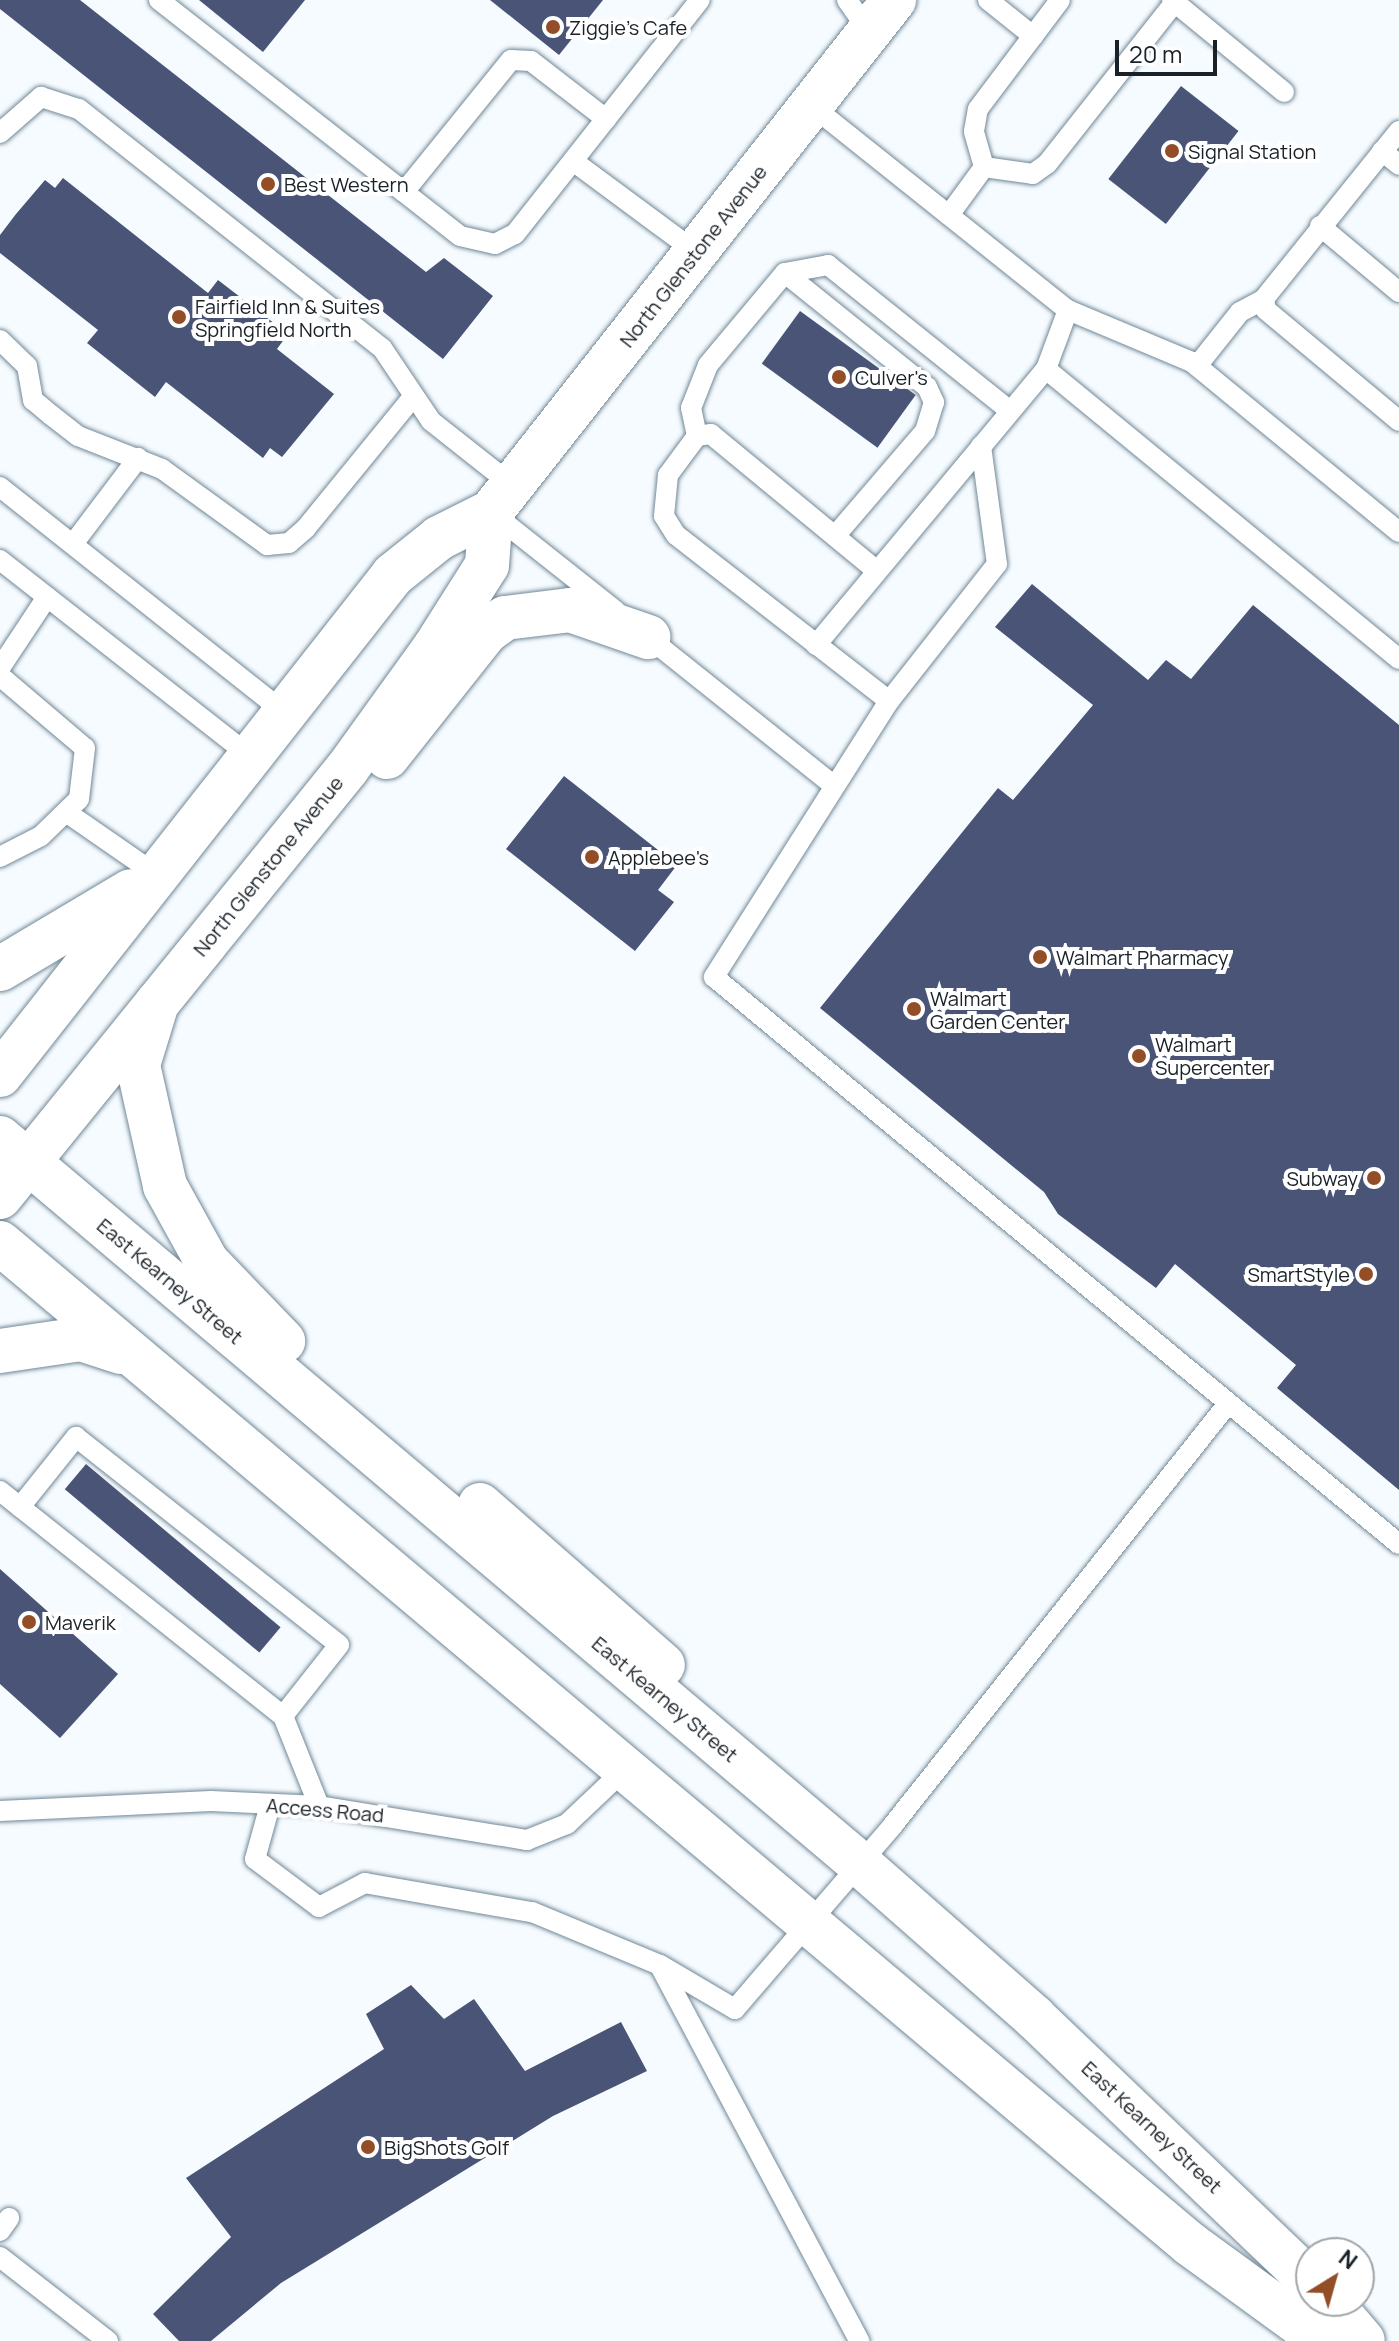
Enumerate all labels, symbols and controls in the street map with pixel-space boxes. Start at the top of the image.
place label: Ziggie's Cafe [569,15,687,39]
marker: Ziggie's Cafe [544,18,562,36]
scale bar [1119,24,1221,74]
text: 20 m [1129,37,1182,70]
place label: Signal Station [1188,139,1316,163]
marker: Signal Station [1163,142,1181,160]
street label: North Glenstone Avenue [614,160,772,352]
place label: Best Western [284,172,409,196]
marker: Best Western [259,175,277,193]
place label: Fairfield Inn & Suites Springfield North [195,294,380,341]
marker: Fairfield Inn & Suites Springfield North [170,308,188,326]
place label: Culver's [855,365,928,389]
marker: Culver's [830,368,848,386]
street label: North Glenstone Avenue [188,771,348,961]
place label: Applebee's [608,845,709,869]
marker: Applebee's [583,848,601,866]
place label: Walmart Pharmacy [1056,945,1228,969]
marker: Walmart Pharmacy [1031,948,1049,966]
place label: Walmart Garden Center [930,986,1065,1033]
marker: Walmart Garden Center [905,1000,923,1018]
place label: Walmart Supercenter [1155,1032,1270,1079]
marker: Walmart Supercenter [1130,1047,1148,1065]
place label: Subway [1287,1166,1358,1190]
marker: Subway [1365,1169,1383,1187]
street label: East Kearney Street [92,1213,248,1349]
place label: SmartStyle [1247,1262,1350,1286]
marker: SmartStyle [1357,1265,1375,1283]
place label: Maverik [45,1610,116,1634]
marker: Maverik [20,1613,38,1631]
street label: East Kearney Street [587,1631,743,1767]
street label: Access Road [265,1793,385,1827]
street label: East Kearney Street [1077,2056,1227,2198]
place label: BigShots Golf [384,2135,509,2159]
marker: BigShots Golf [359,2138,377,2156]
north arrow [1295,2237,1375,2317]
text: N [1333,2243,1364,2276]

